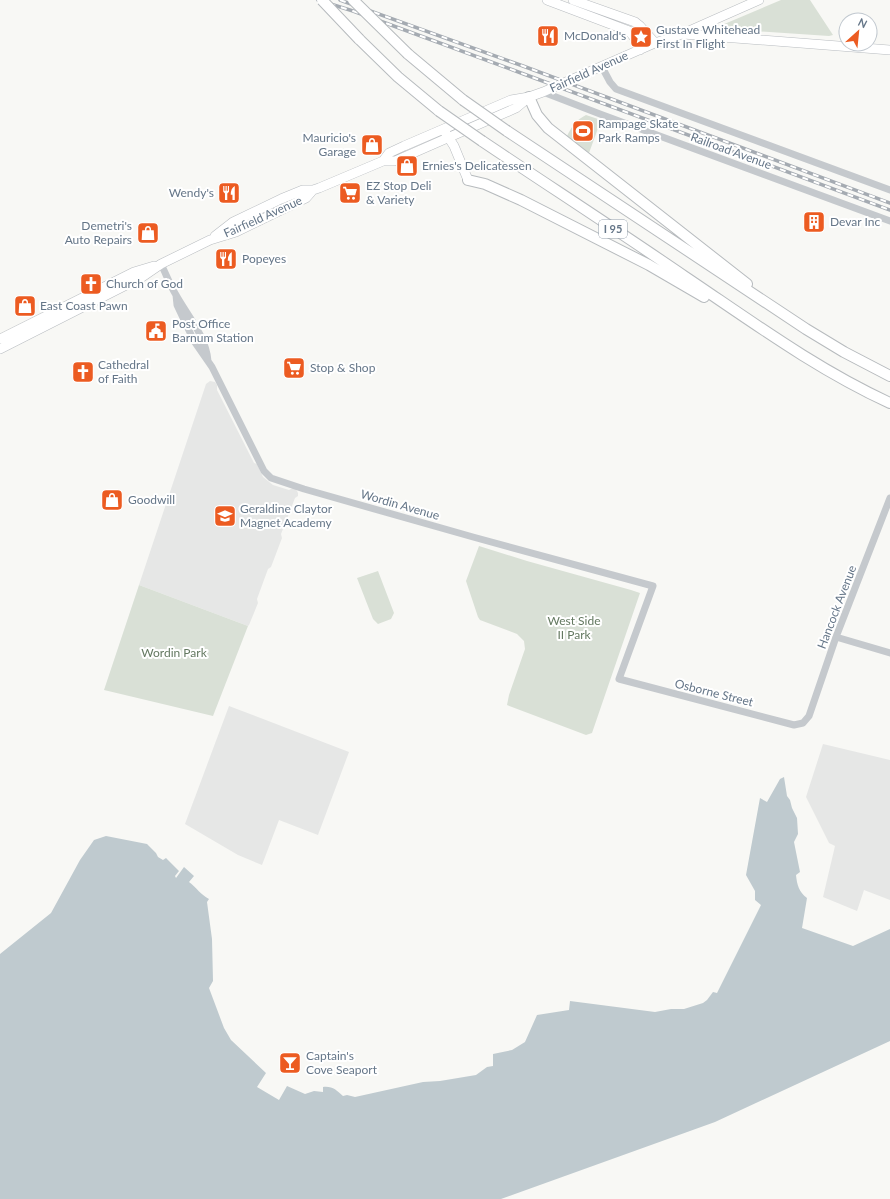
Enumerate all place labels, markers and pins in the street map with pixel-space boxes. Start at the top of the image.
place label: Gustave Whitehead First In Flight [656,22,760,51]
restaurant icon: McDonald's [535,23,561,49]
place icon: Gustave Whitehead First In Flight [628,24,654,50]
place label: McDonald's [564,28,626,43]
place label: Rampage Skate Park Ramps [598,116,679,145]
sports icon: Rampage Skate Park Ramps [570,118,596,144]
place label: Mauricio's Garage [302,130,356,159]
shop icon: Mauricio's Garage [359,132,385,158]
shop icon: Ernies's Delicatessen [394,153,420,179]
place label: Ernies's Delicatessen [422,158,532,173]
place label: EZ Stop Deli & Variety [366,178,432,207]
restaurant icon: Wendy's [216,180,242,206]
supermarket icon: EZ Stop Deli & Variety [337,180,363,206]
place label: Wendy's [169,185,214,200]
building icon: Devar Inc [801,209,827,235]
place label: Devar Inc [830,214,880,229]
place label: Demetri's Auto Repairs [65,218,132,247]
shop icon: Demetri's Auto Repairs [135,220,161,246]
restaurant icon: Popeyes [213,246,239,272]
place label: Popeyes [242,251,286,266]
church icon: Church of God [78,271,104,297]
place label: Church of God [106,276,183,291]
shop icon: East Coast Pawn [12,293,38,319]
place label: East Coast Pawn [40,298,128,313]
place label: Post Office Barnum Station [172,316,254,345]
public building icon: Post Office Barnum Station [143,318,169,344]
supermarket icon: Stop & Shop [281,355,307,381]
place label: Cathedral of Faith [98,357,149,386]
church icon: Cathedral of Faith [70,359,96,385]
place label: Stop & Shop [310,360,376,375]
shop icon: Goodwill [99,487,125,513]
place label: Goodwill [128,492,175,507]
place label: Geraldine Claytor Magnet Academy [240,501,333,530]
school or university icon: Geraldine Claytor Magnet Academy [212,503,238,529]
place label: Captain's Cove Seaport [306,1048,378,1077]
bar icon: Captain's Cove Seaport [277,1050,303,1076]

